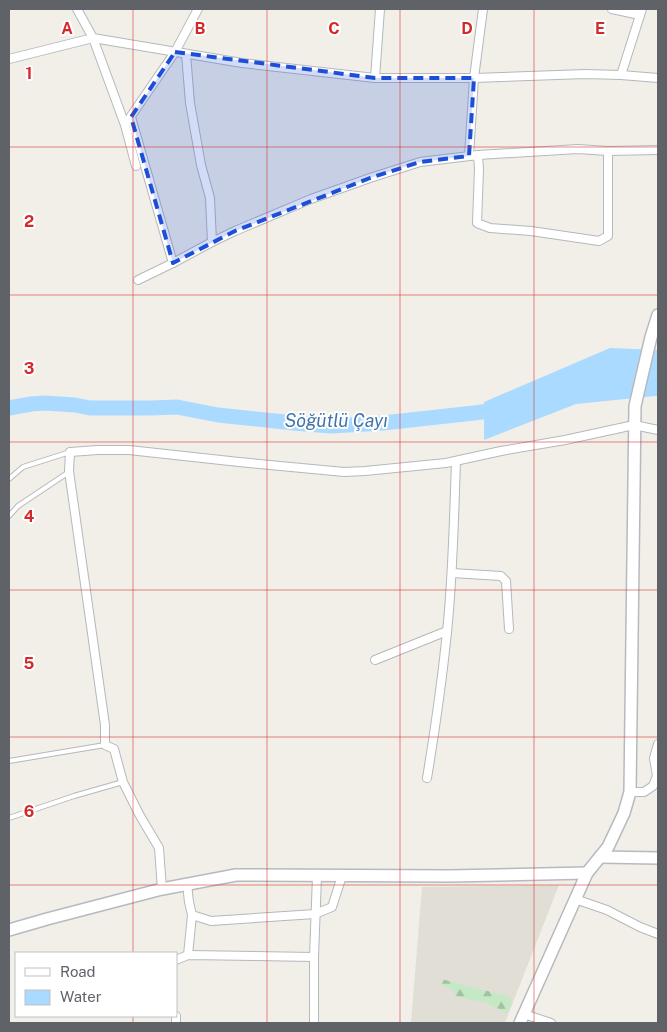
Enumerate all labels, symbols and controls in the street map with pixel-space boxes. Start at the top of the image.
text: A [61,19,73,38]
text: B [195,19,206,38]
text: C [328,19,340,38]
text: D [461,19,473,38]
text: E [595,19,605,38]
text: 1 [26,64,32,83]
text: 2 [24,212,34,231]
text: 3 [24,359,34,378]
water label: Söğütlü Çayı [284,410,388,431]
text: 4 [24,507,35,526]
text: 5 [24,654,35,673]
text: 6 [24,802,34,821]
legend [15,952,178,1017]
text: Road [60,963,96,980]
text: Water [60,988,102,1005]

